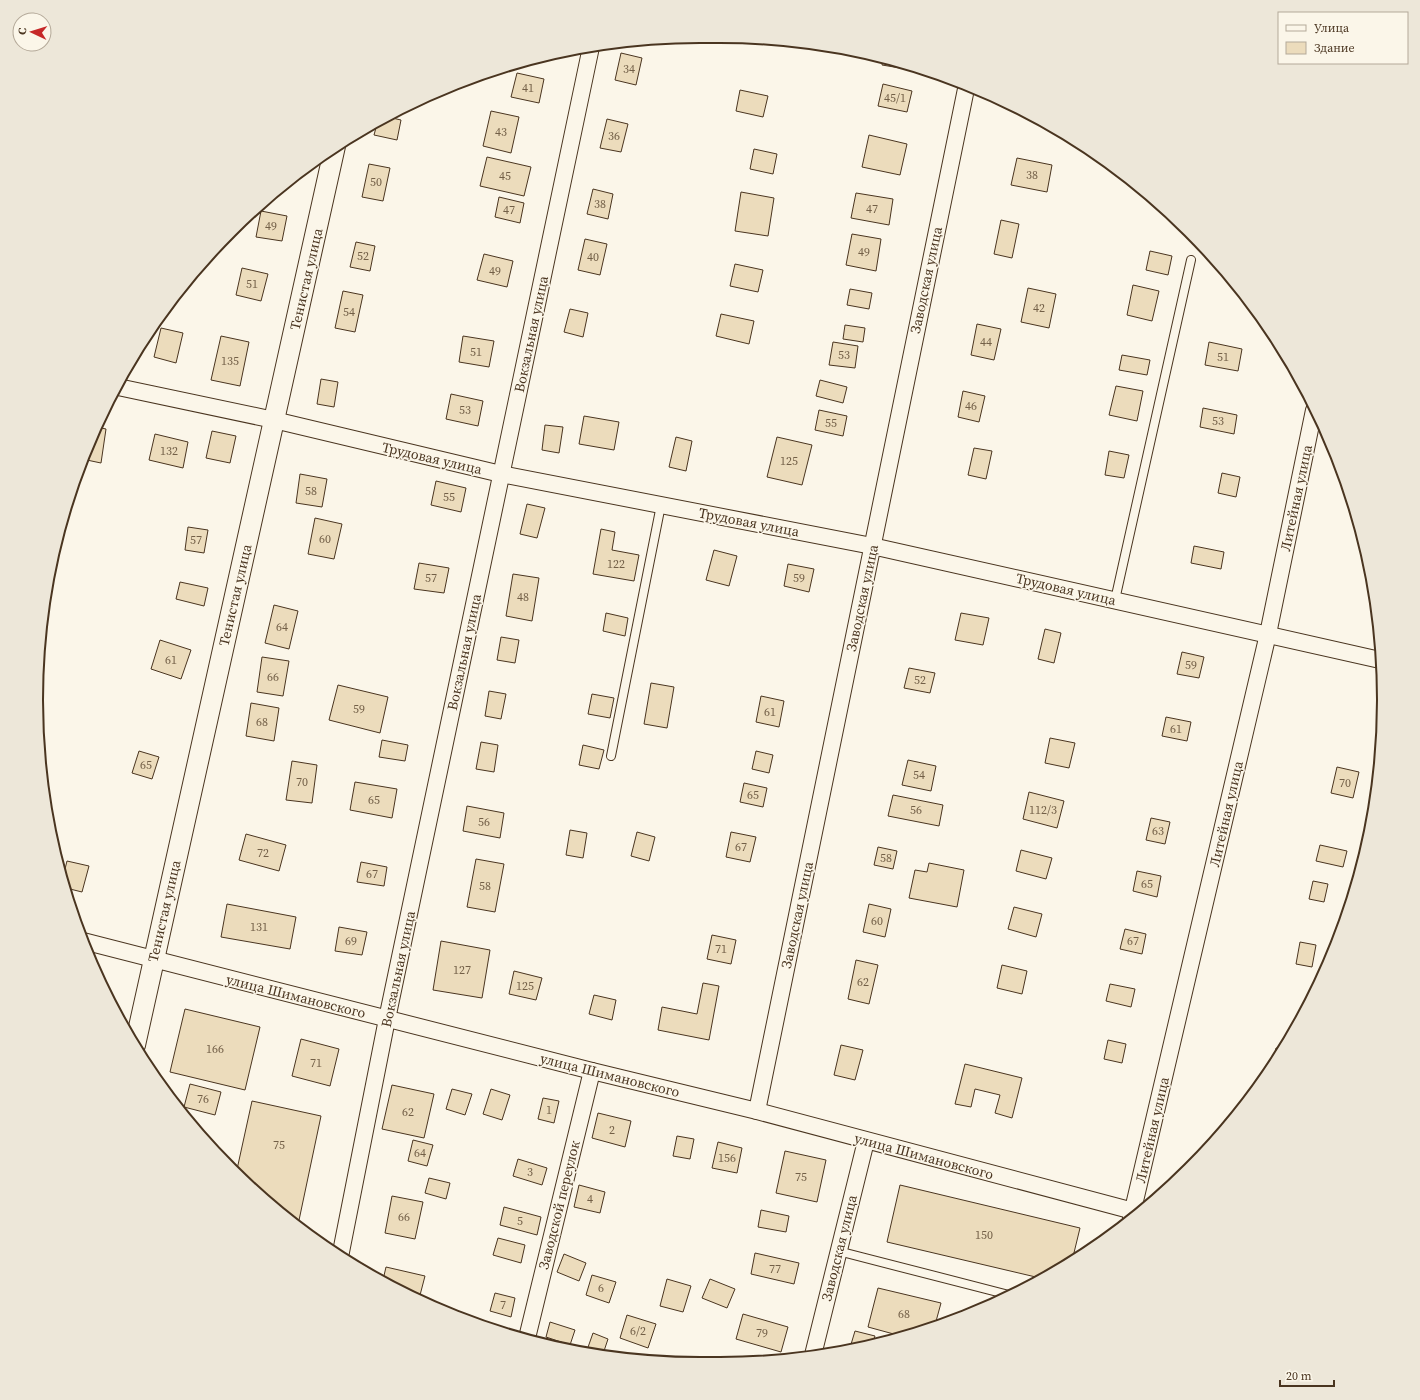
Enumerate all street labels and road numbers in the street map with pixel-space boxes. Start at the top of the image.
street label: Заводская улица [905,224,947,335]
street label: Тенистая улица [285,225,328,332]
street label: Вокзальная улица [509,273,553,394]
street label: Трудовая улица [380,437,485,479]
street label: Литейная улица [1275,442,1317,553]
street label: Трудовая улица [697,502,802,542]
street label: Тенистая улица [214,541,257,648]
street label: Заводская улица [841,542,883,653]
street label: Трудовая улица [1014,568,1119,610]
street label: Вокзальная улица [442,591,486,712]
street label: Литейная улица [1204,758,1248,869]
street label: Тенистая улица [143,857,186,964]
street label: Заводская улица [776,859,818,970]
street label: Вокзальная улица [376,908,420,1029]
street label: улица Шимановского [224,969,368,1023]
street label: улица Шимановского [538,1048,682,1102]
street label: Литейная улица [1130,1074,1174,1185]
street label: улица Шимановского [852,1128,996,1184]
street label: Заводской переулок [533,1138,585,1272]
street label: Заводская улица [816,1192,862,1303]

